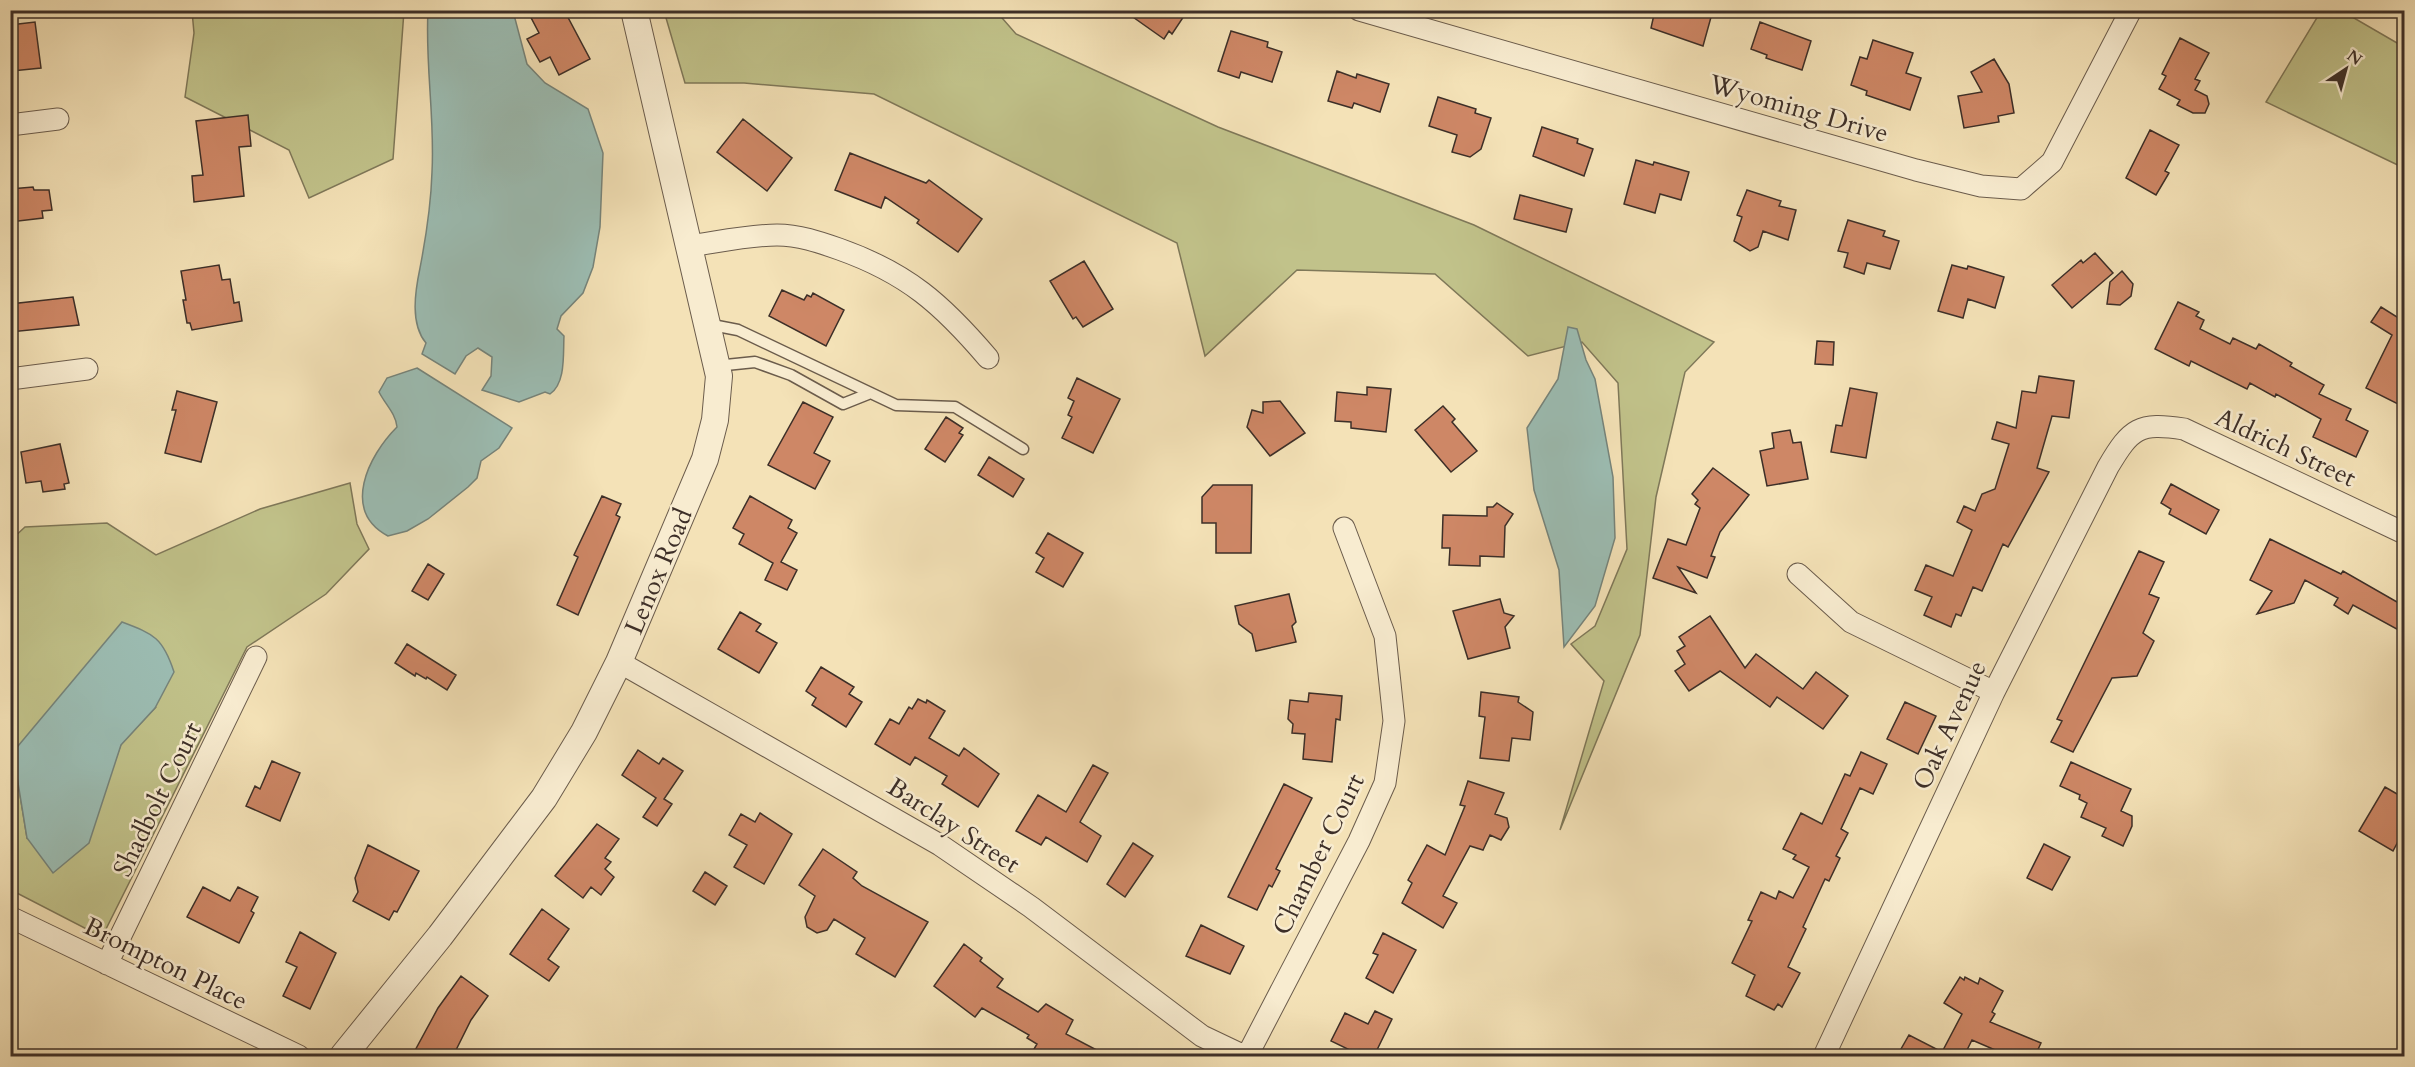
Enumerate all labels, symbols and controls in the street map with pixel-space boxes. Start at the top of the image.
north arrow [2316,39,2376,99]
text: N [2342,45,2366,71]
street label: Wyoming Drive [1704,66,1893,151]
street label: Aldrich Street [2210,400,2362,495]
street label: Lenox Road [616,503,701,639]
street label: Oak Avenue [1904,655,1995,796]
street label: Shadbolt Court [105,716,210,882]
street label: Chamber Court [1264,768,1373,941]
street label: Barclay Street [881,770,1027,881]
street label: Brompton Place [78,909,253,1018]

